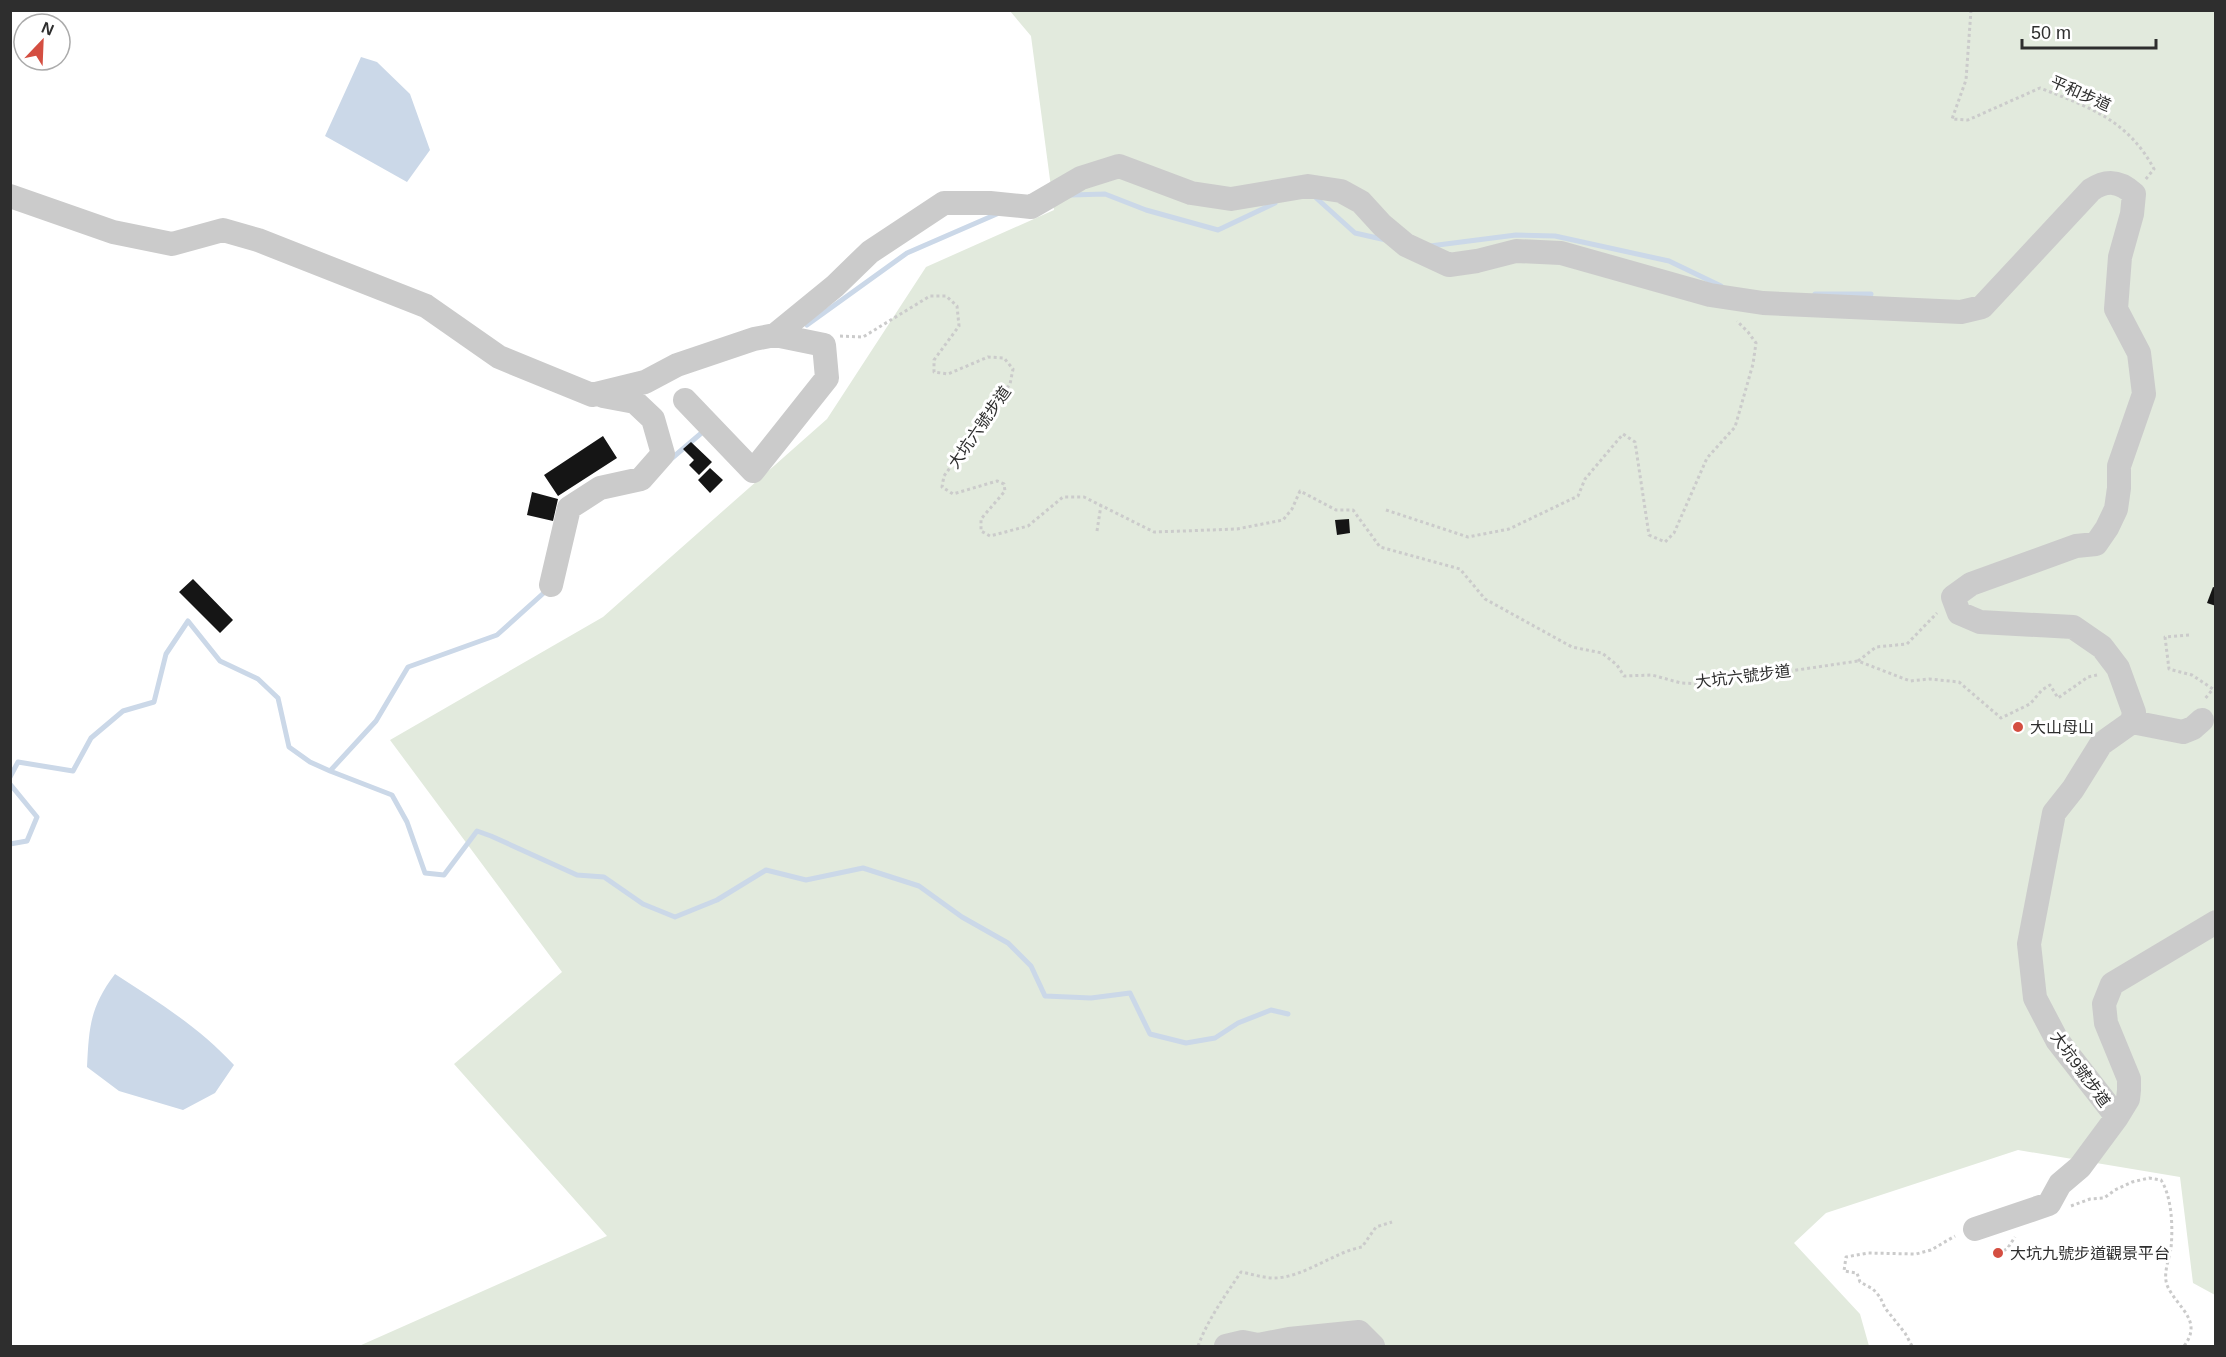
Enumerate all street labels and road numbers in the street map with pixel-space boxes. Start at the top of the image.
street label: 平和步道 [2048,73,2113,114]
street label: 大坑六號步道 [945,383,1014,471]
street label: 大坑六號步道 [1694,662,1792,691]
street label: 大坑9號步道 [2048,1028,2114,1110]

